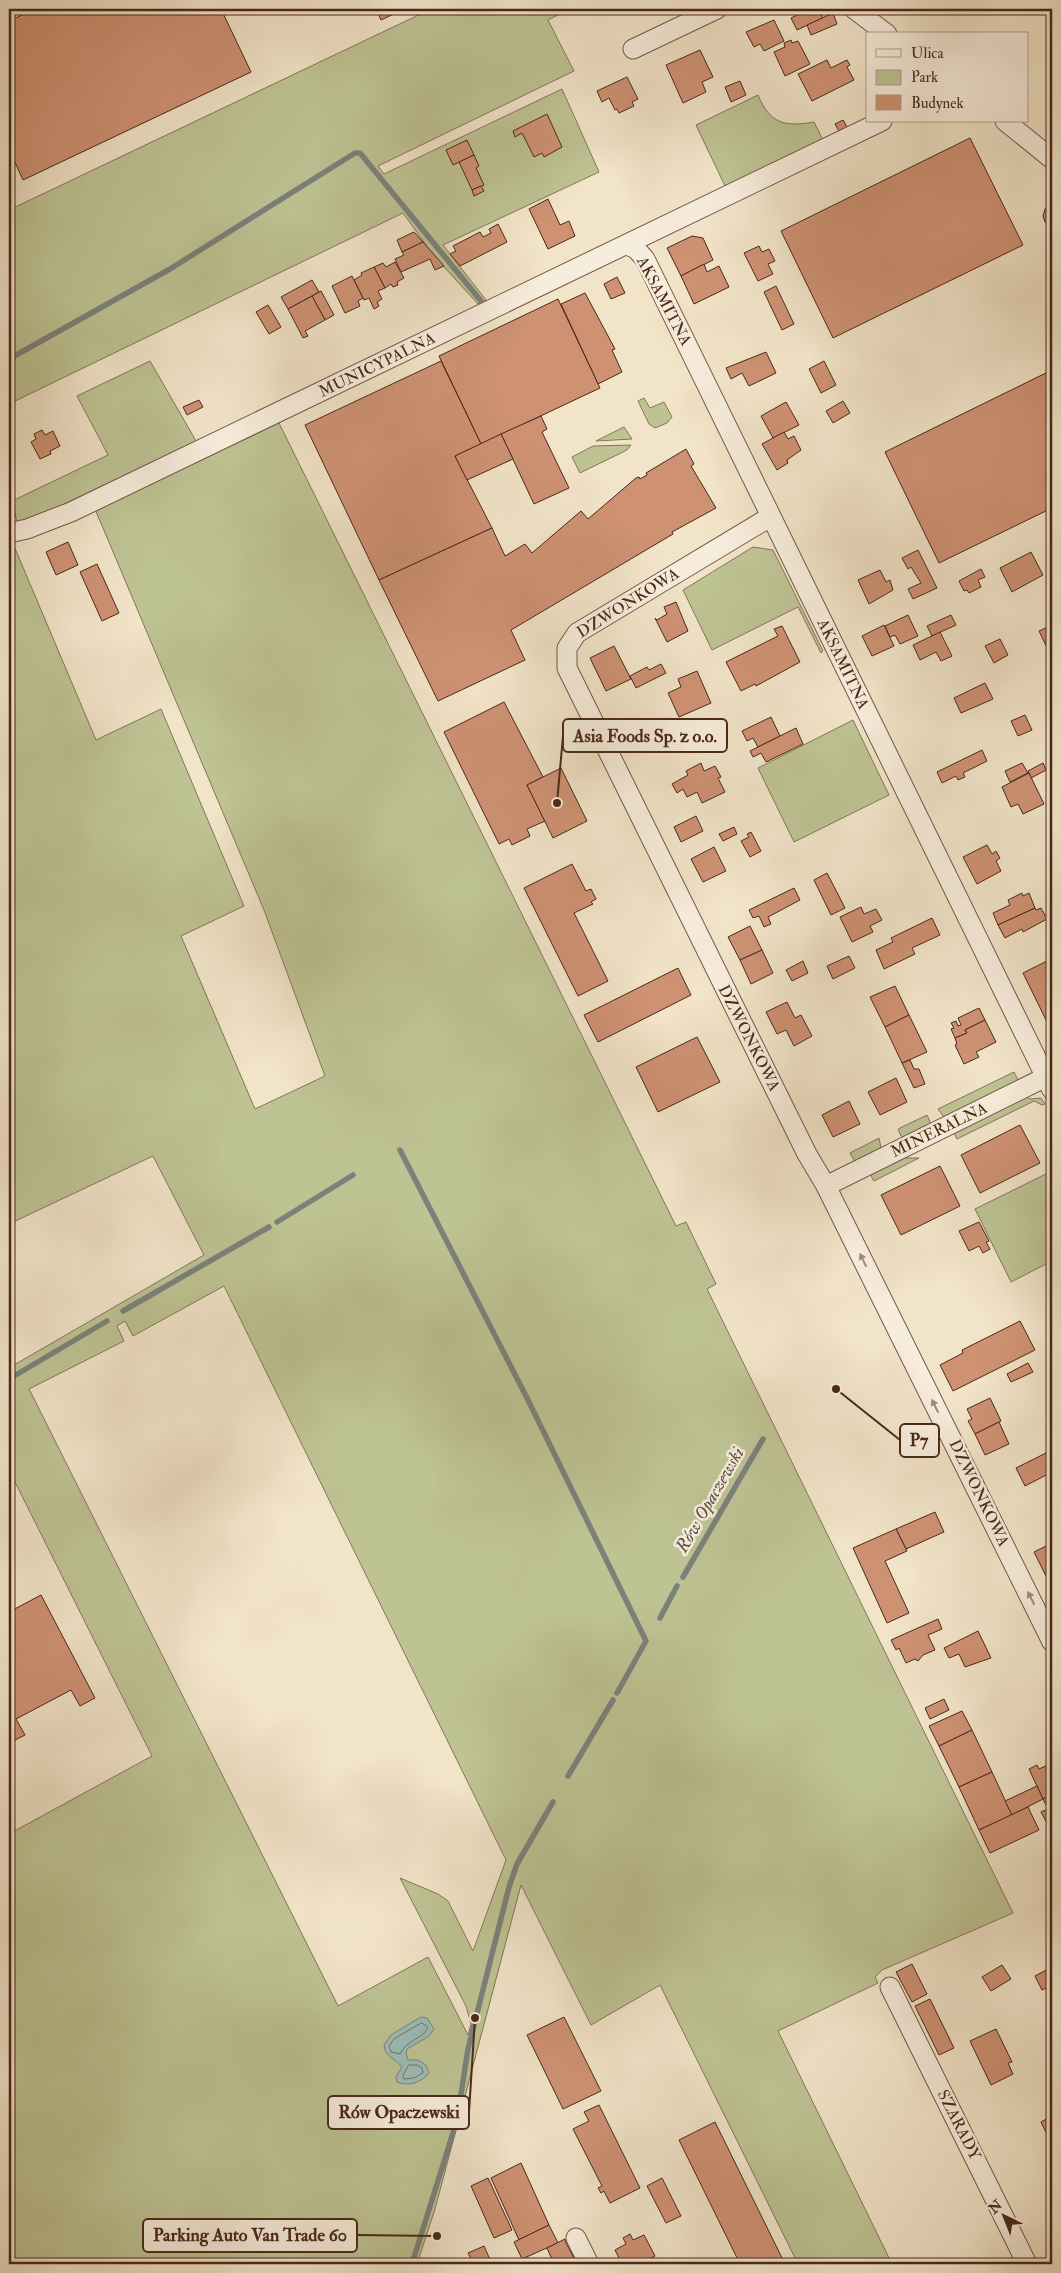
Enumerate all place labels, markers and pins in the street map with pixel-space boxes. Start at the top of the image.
callout: Asia Foods Sp. z o.o. [563,719,727,752]
callout: P7 [900,1424,939,1457]
callout: Rów Opaczewski [328,2096,469,2129]
callout: Parking Auto Van Trade 60 [143,2219,357,2252]

